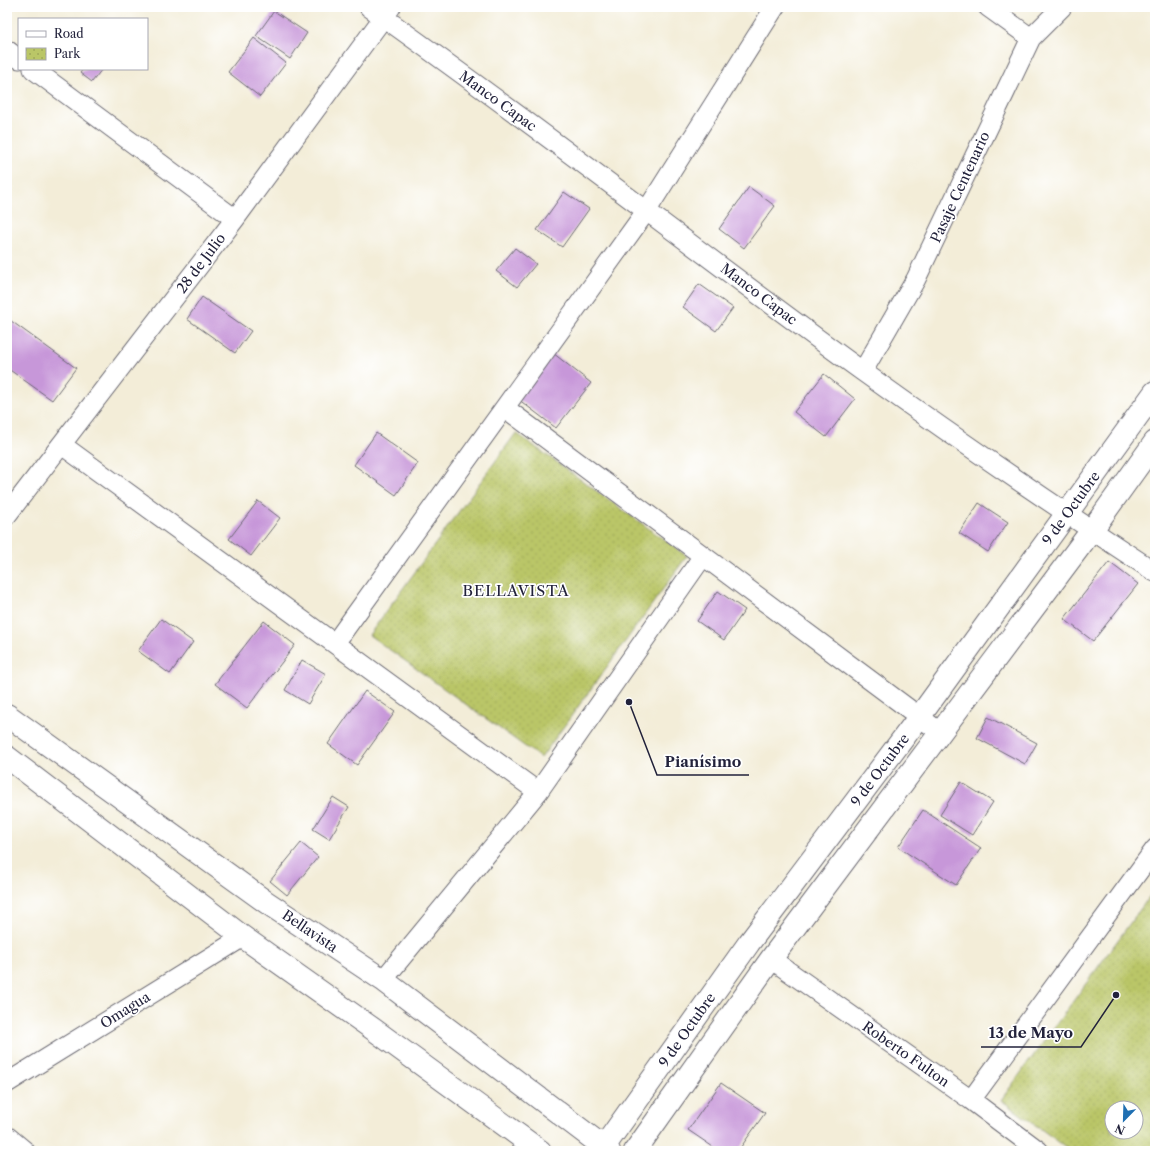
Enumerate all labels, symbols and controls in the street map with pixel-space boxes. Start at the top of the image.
legend [18,18,148,70]
text: Road [54,26,84,41]
text: Park [54,46,81,61]
street label: Manco Capac [456,67,540,135]
street label: Pasaje Centenario [926,129,994,245]
street label: 28 de Julio [173,229,229,297]
street label: Manco Capac [717,259,801,329]
street label: 9 de Octubre [1038,468,1104,548]
district label: BELLAVISTA [462,581,570,600]
street label: 9 de Octubre [847,730,913,810]
callout: Pianísimo [657,748,749,775]
text: Pianísimo [665,752,741,771]
street label: Bellavista [279,906,342,956]
street label: Omagua [97,987,154,1032]
street label: 9 de Octubre [655,989,719,1071]
street label: Roberto Fulton [859,1017,953,1091]
callout: 13 de Mayo [981,1020,1081,1047]
text: 13 de Mayo [989,1023,1073,1042]
north arrow [1104,1100,1144,1140]
text: N [1113,1121,1127,1138]

